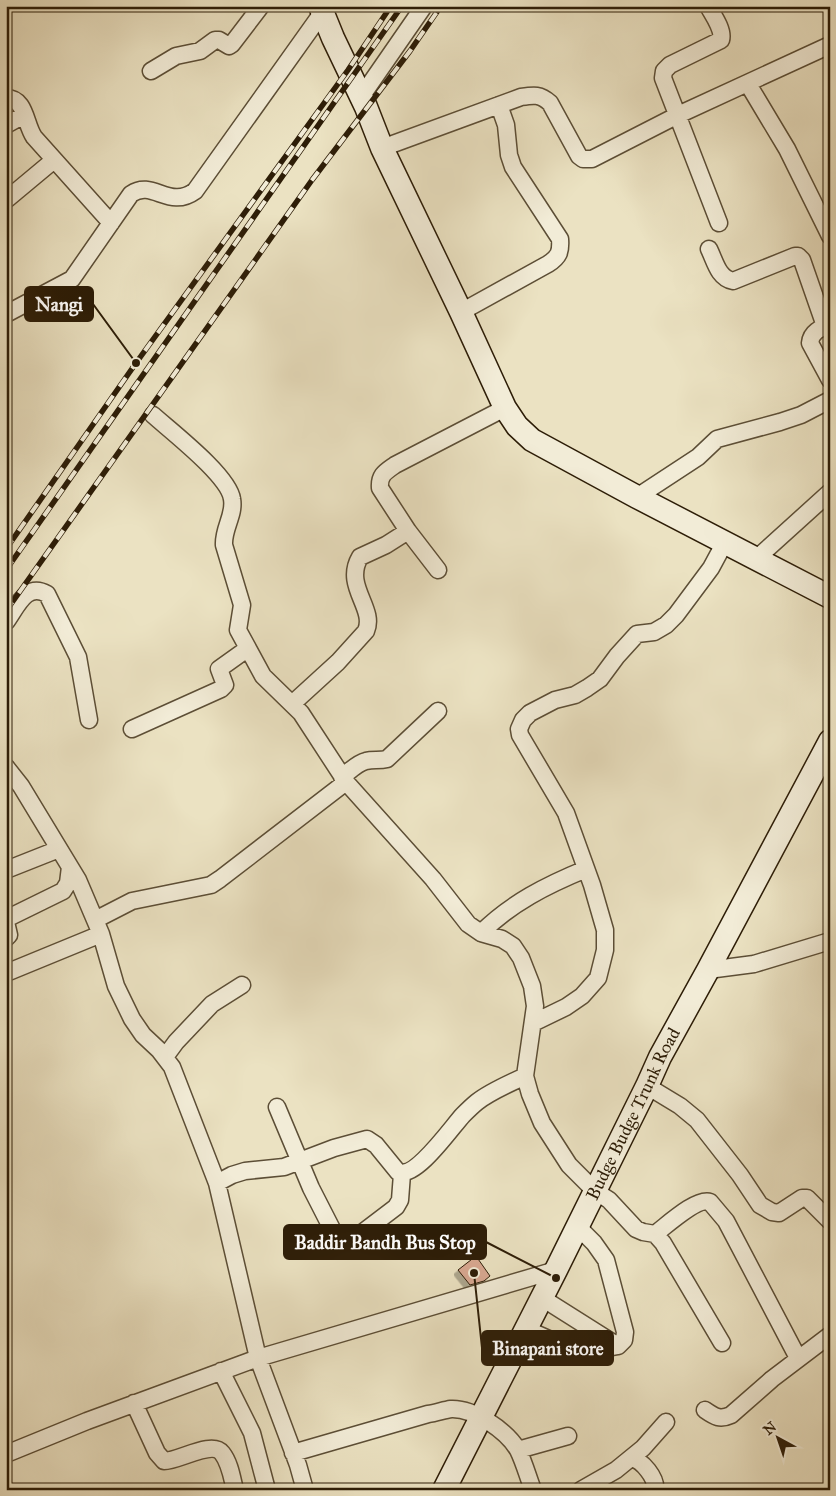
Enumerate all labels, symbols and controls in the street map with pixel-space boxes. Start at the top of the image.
callout: Nangi [25,287,93,321]
text: Nangi [35,293,84,317]
street label: Budge Budge Trunk Road [581,1024,685,1204]
callout: Baddir Bandh Bus Stop [284,1225,486,1259]
text: Baddir Bandh Bus Stop [294,1231,476,1255]
callout: Binapani store [482,1331,613,1365]
text: Binapani store [492,1337,604,1361]
north arrow [754,1414,804,1464]
text: N [760,1418,780,1439]

